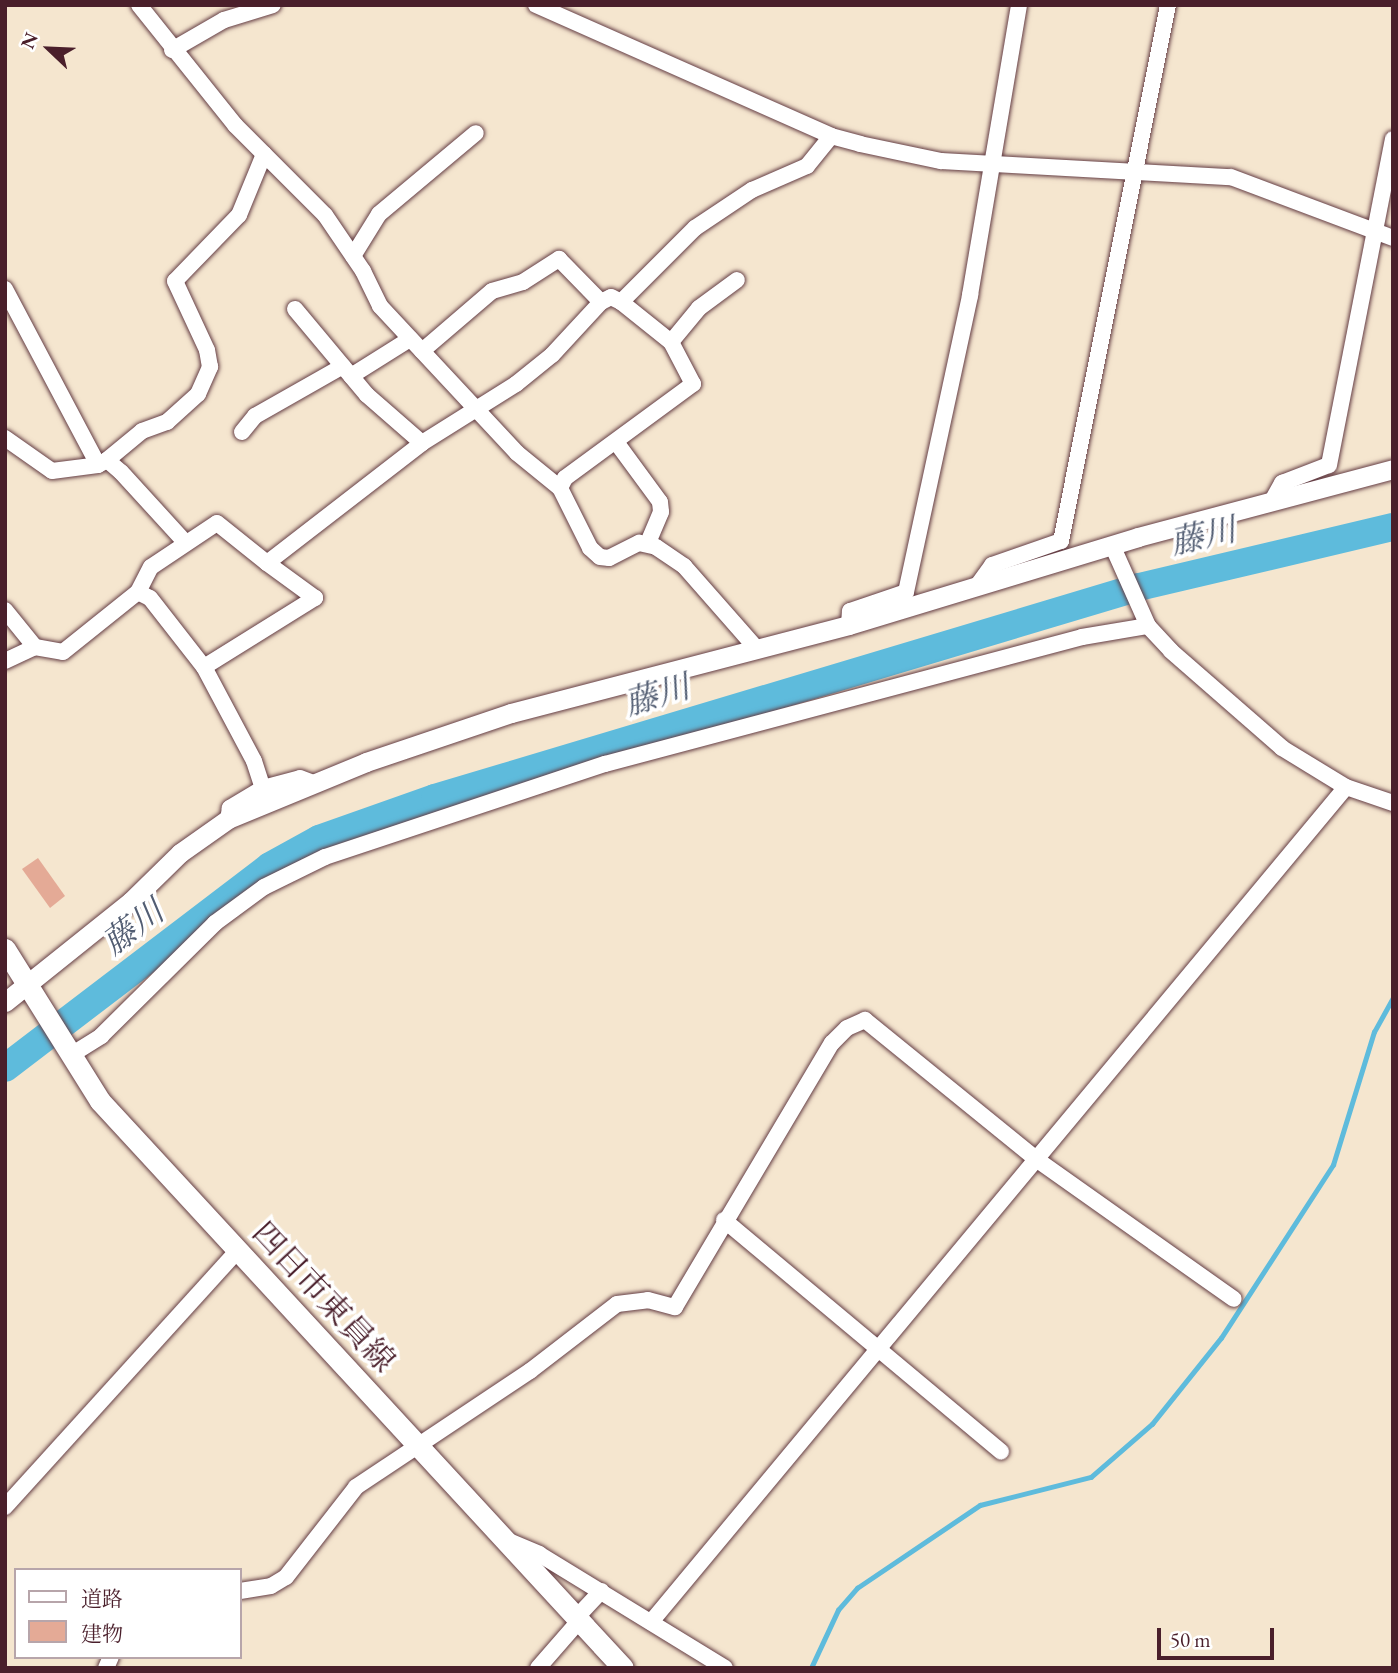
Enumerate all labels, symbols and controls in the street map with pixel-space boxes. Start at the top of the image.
north arrow [14,14,84,84]
text: N [15,29,44,53]
water label: 藤川 [1166,509,1240,563]
water label: 藤川 [620,666,694,724]
water label: 藤川 [95,891,171,963]
street label: 四日市東員線 [244,1214,404,1380]
legend [14,1568,242,1659]
text: 道路 [81,1585,123,1612]
scale bar [1160,1614,1277,1658]
text: 建物 [81,1620,123,1647]
text: 50 m [1170,1626,1211,1653]

